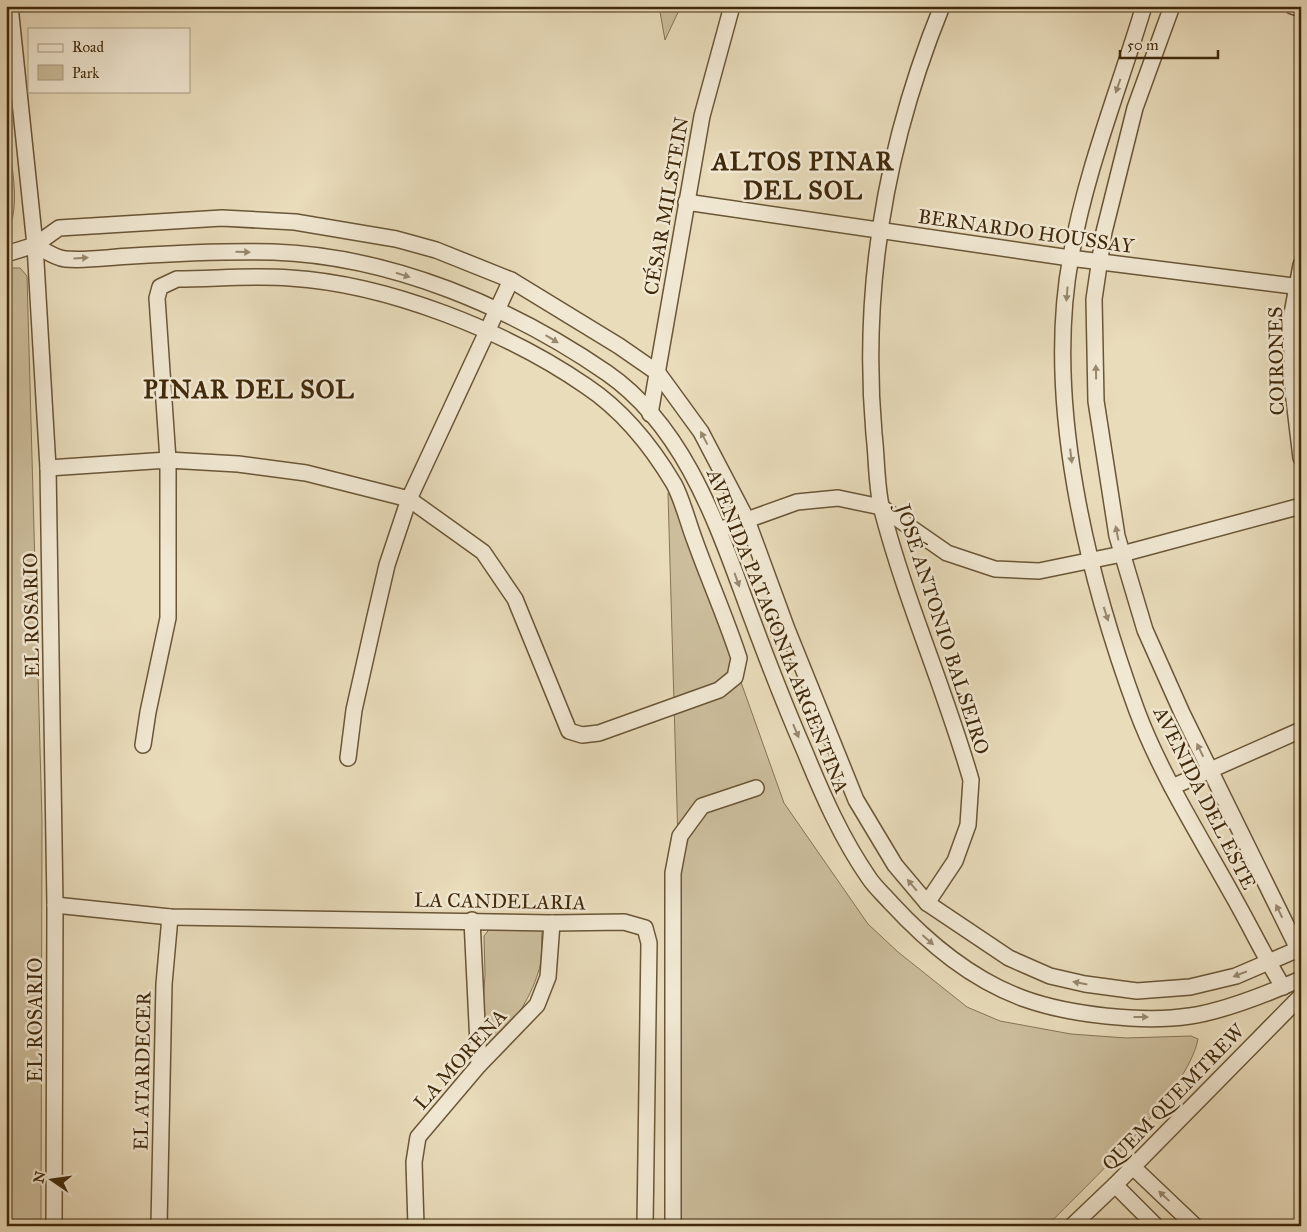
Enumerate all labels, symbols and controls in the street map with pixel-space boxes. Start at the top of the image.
legend [28,28,190,92]
scale bar [1120,28,1217,60]
text: 50 m [1127,36,1159,54]
text: Road [72,38,104,56]
text: Park [72,64,99,82]
one-way arrow [1114,79,1122,94]
street label: CÉSAR MILSTEIN [637,115,693,297]
district label: ALTOS PINAR DEL SOL [710,146,894,206]
street label: BERNARDO HOUSSAY [917,204,1137,258]
one-way arrow [235,248,251,256]
one-way arrow [73,254,89,262]
one-way arrow [396,271,411,279]
one-way arrow [1063,286,1071,302]
street label: COIRONES [1263,306,1289,416]
one-way arrow [545,335,559,344]
one-way arrow [1091,364,1099,380]
district label: PINAR DEL SOL [143,374,355,405]
one-way arrow [700,431,709,445]
one-way arrow [1067,448,1075,464]
street label: AVENIDA PATAGONIA ARGENTINA [701,464,854,797]
street label: JOSÉ ANTONIO BALSEIRO [890,498,997,758]
one-way arrow [1113,526,1121,541]
street label: EL ROSARIO [18,552,44,678]
one-way arrow [733,573,741,588]
one-way arrow [1103,607,1111,622]
street label: AVENIDA DEL ESTE [1148,702,1261,893]
one-way arrow [792,724,800,738]
one-way arrow [1196,742,1204,757]
one-way arrow [906,880,918,892]
street label: LA CANDELARIA [414,888,587,915]
one-way arrow [1275,904,1283,918]
one-way arrow [922,934,934,945]
street label: EL ROSARIO [23,958,47,1082]
one-way arrow [1232,970,1247,978]
one-way arrow [1071,978,1087,986]
street label: EL ATARDECER [129,990,155,1151]
street label: LA MORENA [409,1003,512,1114]
one-way arrow [1133,1013,1149,1021]
street label: QUEM QUEMTREW [1097,1018,1250,1175]
north arrow [28,1154,78,1204]
text: N [30,1169,49,1185]
one-way arrow [1159,1190,1171,1202]

